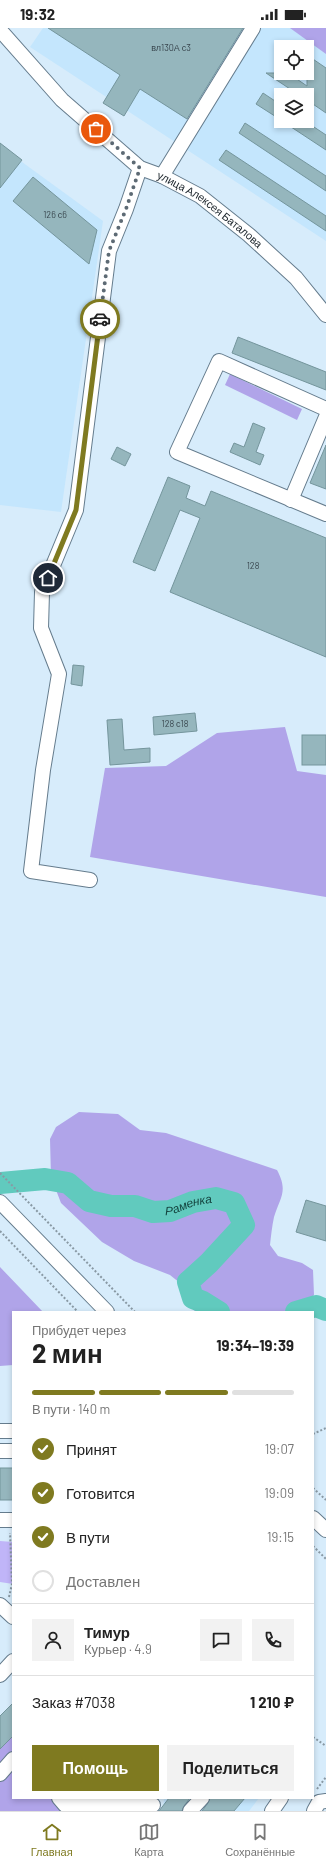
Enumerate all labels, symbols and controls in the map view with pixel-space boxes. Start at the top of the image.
text: 19:32 [20,5,55,23]
map controls [274,40,314,128]
button: locate [274,40,314,80]
house number: вл130А с3 [151,42,191,53]
button: layers [274,88,314,128]
pin [79,112,113,146]
icon: bag [85,118,107,140]
street label: улица Алексея Баталова [156,168,266,251]
house number: 126 с6 [43,209,67,220]
courier [80,299,120,339]
icon: car [89,308,111,330]
house number: 128 [247,560,260,571]
pin [31,561,65,595]
icon: home [37,567,59,589]
house number: 128 с18 [162,718,189,729]
water label: Раменка [164,1191,213,1217]
text: Прибудет через [32,1322,126,1338]
text: 19:34–19:39 [216,1336,294,1354]
text: 2 мин [32,1337,103,1368]
text: В пути · 140 m [32,1401,110,1417]
icon: check [32,1438,54,1460]
text: Принят [66,1440,117,1458]
text: 19:07 [265,1441,294,1457]
icon: check [32,1482,54,1504]
text: Готовится [66,1484,135,1502]
text: 19:09 [264,1485,294,1501]
icon: check [32,1526,54,1548]
text: В пути [66,1528,110,1546]
text: 19:15 [267,1529,294,1545]
text: Доставлен [66,1572,140,1590]
button: person [32,1619,74,1661]
button: chat [200,1619,242,1661]
button: phone [252,1619,294,1661]
text: Тимур [84,1623,130,1641]
text: Курьер · 4.9 [84,1641,152,1657]
text: Заказ #7038 [32,1693,115,1711]
text: 1 210 ₽ [250,1693,294,1711]
button: Помощь [32,1745,159,1791]
button: Поделиться [167,1745,294,1791]
tab: Главная [31,1821,73,1858]
tab: Карта [134,1821,164,1858]
tab: Сохранённые [225,1821,295,1858]

